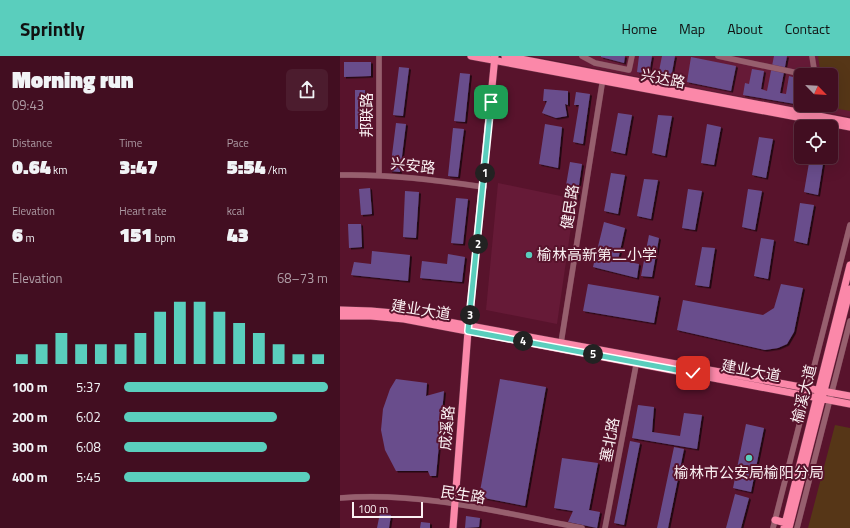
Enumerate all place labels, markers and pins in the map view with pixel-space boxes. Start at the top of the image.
pin [474,85,508,119]
pin: 1 [475,163,495,183]
pin: 2 [468,234,488,254]
place label: 榆林高新第二小学 [537,243,657,266]
marker: 榆林高新第二小学 [524,250,534,260]
pin: 3 [460,305,480,325]
pin: 4 [513,331,533,351]
pin: 5 [583,344,603,364]
pin [676,356,710,390]
marker: 榆林市公安局榆阳分局 [744,453,754,463]
place label: 榆林市公安局榆阳分局 [674,461,824,484]

